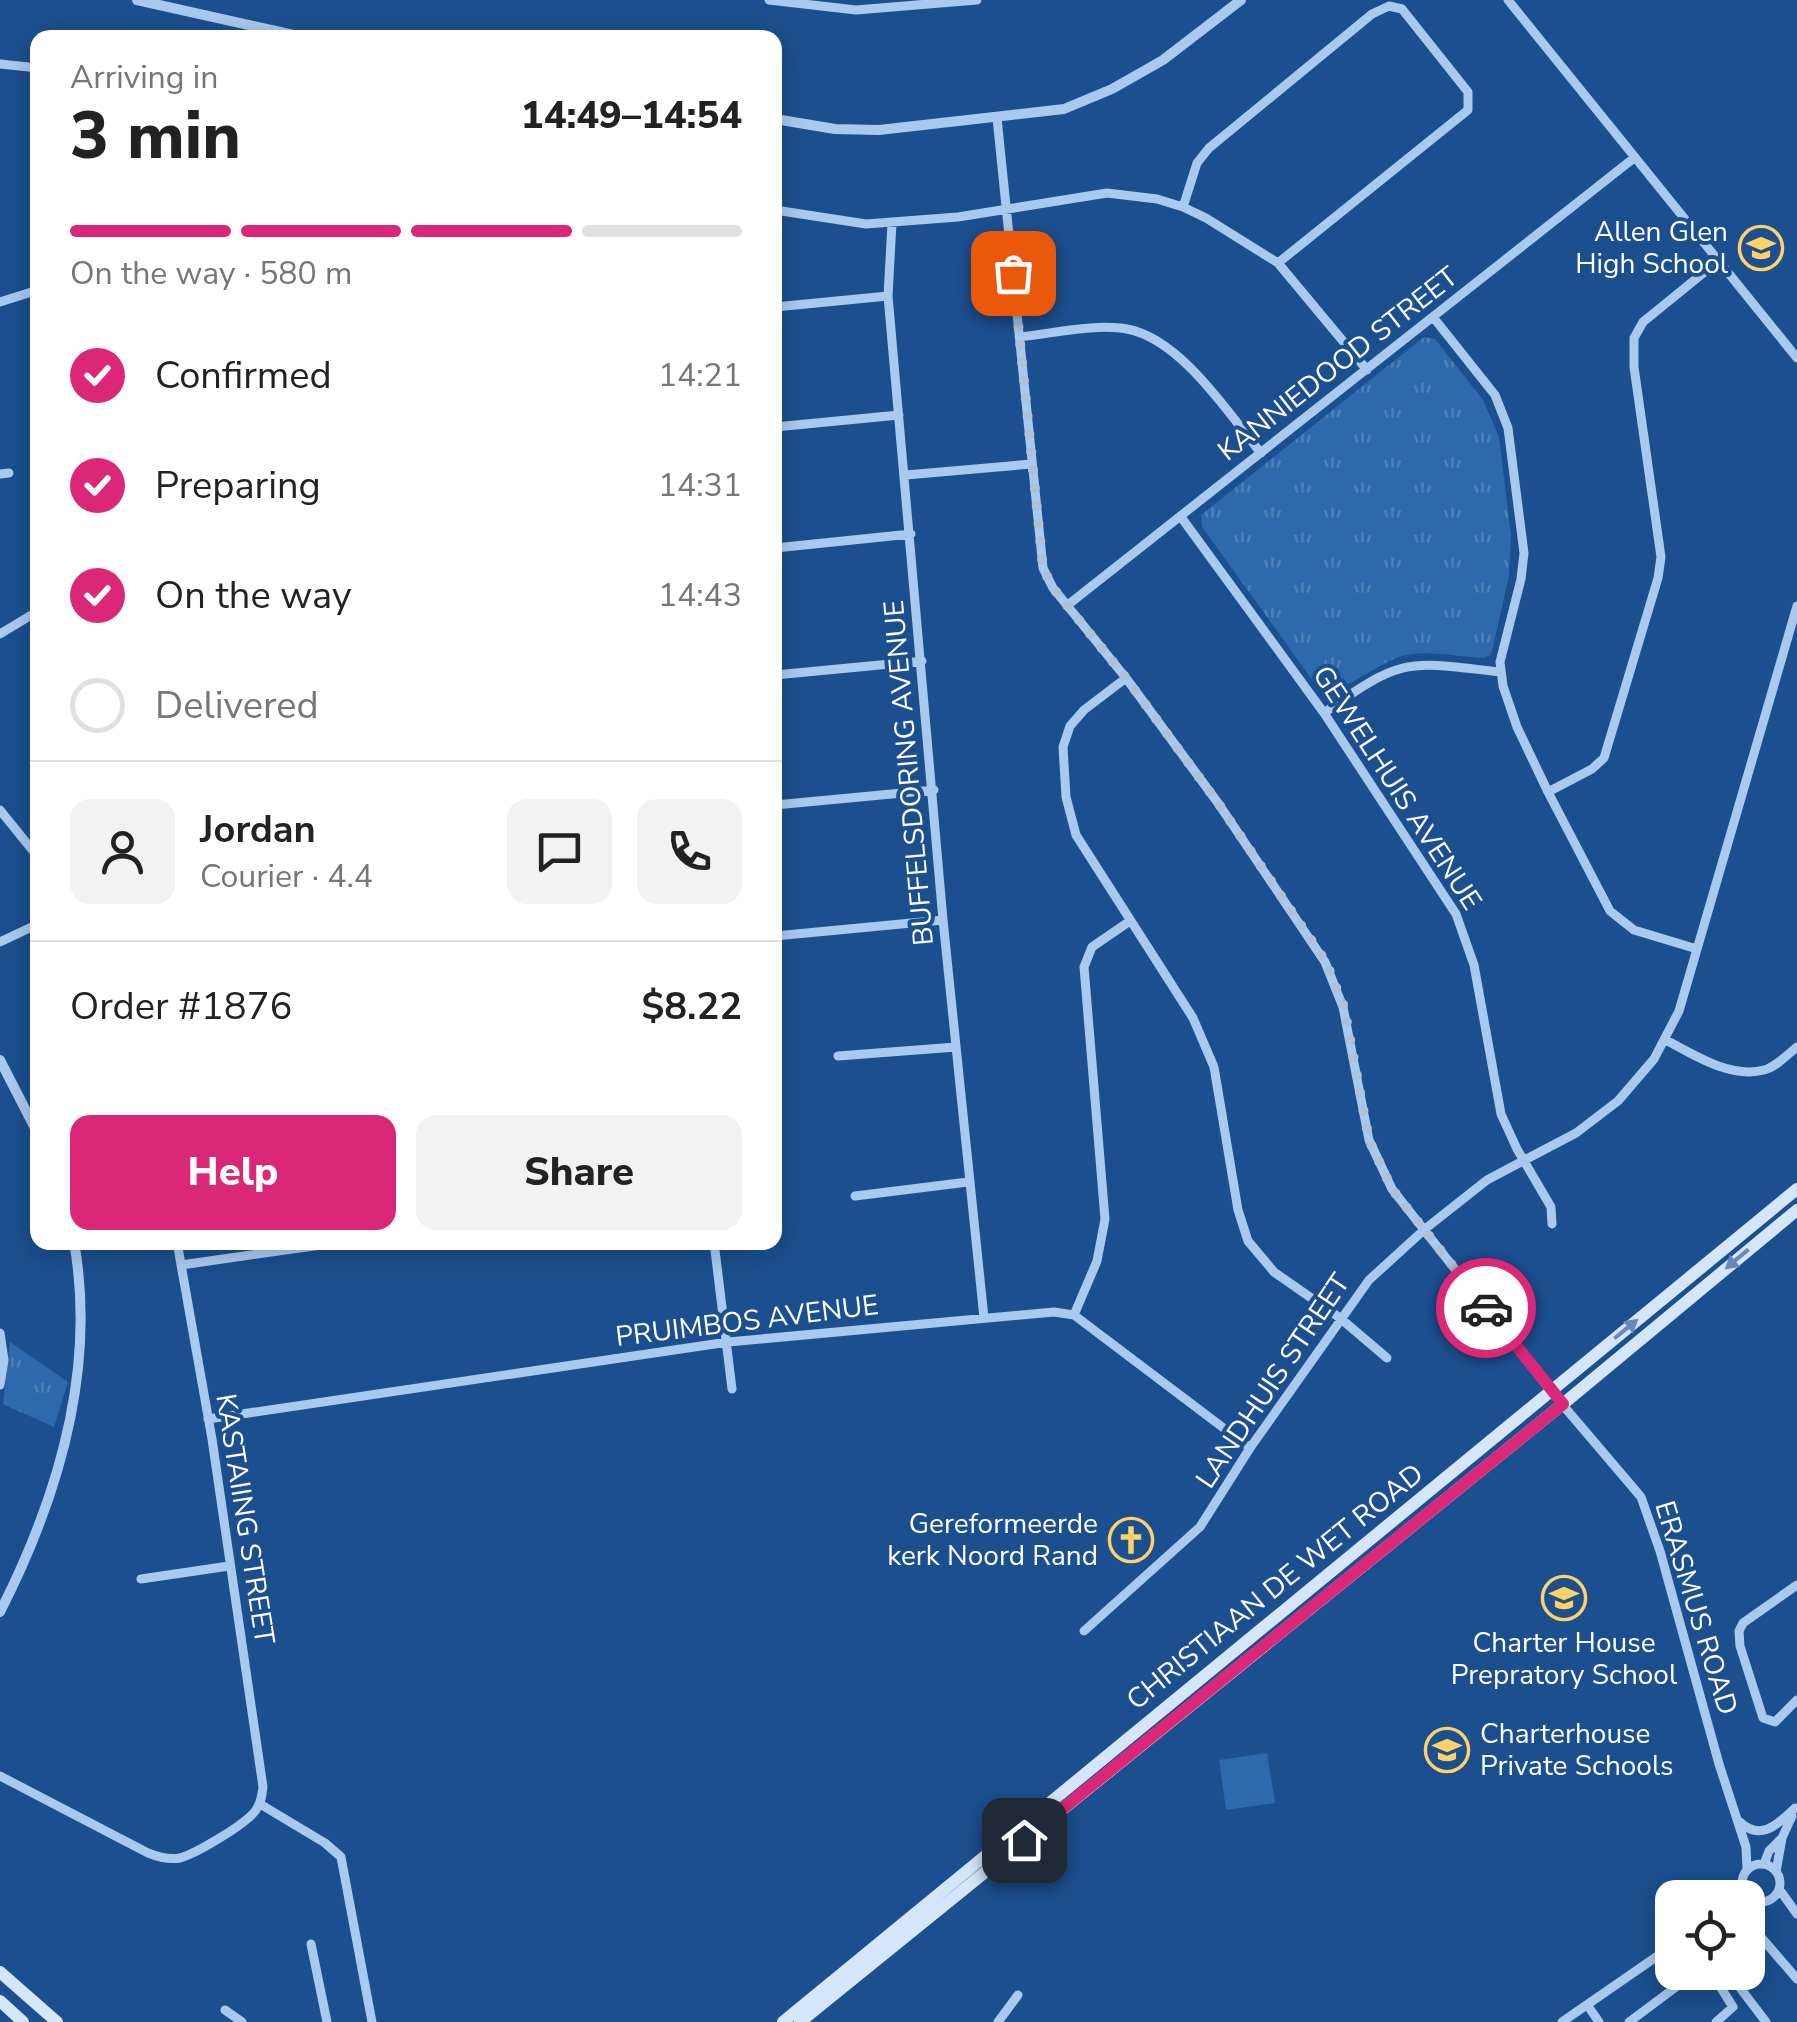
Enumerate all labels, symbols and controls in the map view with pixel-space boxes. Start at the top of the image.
text: Arriving in [70,56,218,99]
text: 14:49–14:54 [521,90,742,141]
text: 3 min [70,92,241,181]
place label: Allen Glen High School [1575,213,1729,283]
school or university icon: Allen Glen High School [1738,225,1784,271]
pin [971,231,1056,316]
icon: bag [986,246,1041,301]
text: On the way · 580 m [70,252,352,295]
street label: KANNIEDOOD STREET [1210,258,1466,470]
icon: check [70,348,125,403]
text: Confirmed [155,350,332,401]
text: 14:21 [658,354,742,397]
icon: check [70,458,125,513]
text: Preparing [155,460,321,511]
text: 14:31 [658,464,742,507]
icon: check [70,568,125,623]
text: On the way [155,570,351,621]
text: 14:43 [658,574,742,617]
street label: BUFFELSDORING AVENUE [875,599,943,947]
street label: GEWELHUIS AVENUE [1304,659,1490,917]
text: Delivered [155,680,319,731]
button: person [70,799,175,904]
button: chat [507,799,612,904]
button: phone [637,799,742,904]
text: Jordan [200,804,316,855]
text: Courier · 4.4 [200,855,373,898]
text: Order #1876 [70,981,292,1032]
text: $8.22 [641,981,742,1032]
button: Help [70,1115,396,1230]
button: Share [416,1115,742,1230]
one-way arrow [1724,1248,1749,1270]
courier [1436,1258,1536,1358]
street label: LANDHUIS STREET [1187,1266,1359,1496]
icon: car [1459,1281,1514,1336]
street label: PRUIMBOS AVENUE [613,1286,881,1356]
one-way arrow [1614,1319,1639,1340]
street label: KASTAIING STREET [206,1391,284,1647]
street label: CHRISTIAAN DE WET ROAD [1119,1455,1431,1719]
street label: ERASMUS ROAD [1645,1496,1747,1720]
place label: Gereformeerde kerk Noord Rand [887,1505,1098,1575]
church icon: Gereformeerde kerk Noord Rand [1108,1517,1154,1563]
school or university icon: Charter House Prepratory School [1541,1575,1587,1621]
place label: Charter House Prepratory School [1451,1624,1678,1694]
place label: Charterhouse Private Schools [1480,1715,1674,1785]
school or university icon: Charterhouse Private Schools [1424,1727,1470,1773]
pin [982,1798,1067,1883]
icon: home [997,1813,1052,1868]
map controls [1655,1880,1765,1990]
button: locate [1655,1880,1765,1990]

